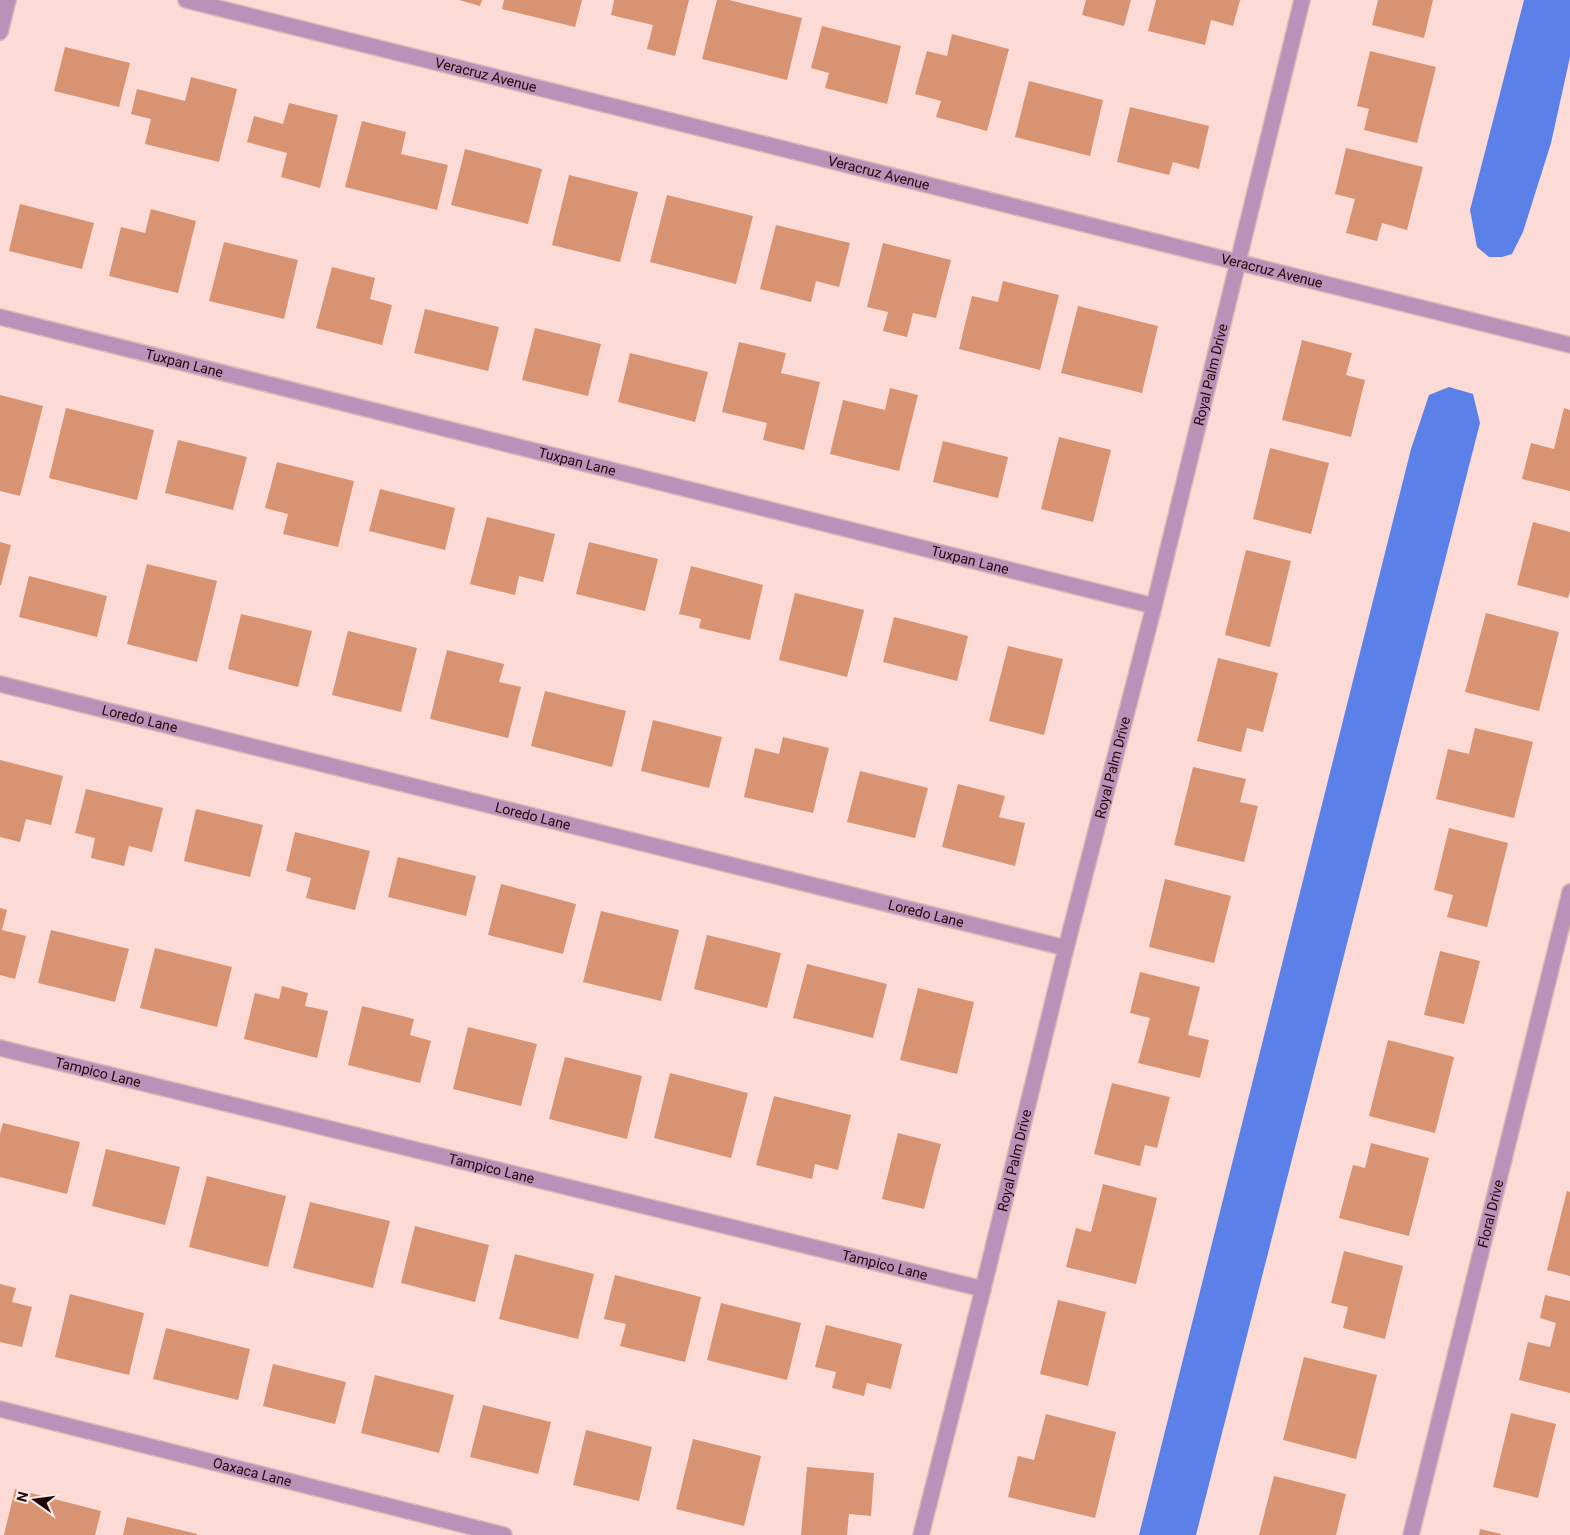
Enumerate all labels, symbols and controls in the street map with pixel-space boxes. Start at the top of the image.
street label: Veracruz Avenue [433,54,538,95]
street label: Veracruz Avenue [826,152,931,193]
street label: Veracruz Avenue [1219,250,1324,291]
street label: Royal Palm Drive [1190,322,1231,427]
street label: Tuxpan Lane [144,346,225,381]
street label: Tuxpan Lane [537,444,618,479]
street label: Tuxpan Lane [930,543,1011,577]
street label: Loredo Lane [100,702,179,736]
street label: Royal Palm Drive [1092,715,1133,820]
street label: Loredo Lane [493,799,572,833]
street label: Loredo Lane [887,896,965,930]
street label: Tampico Lane [53,1054,143,1090]
street label: Royal Palm Drive [994,1108,1034,1213]
street label: Tampico Lane [447,1150,536,1187]
street label: Floral Drive [1474,1178,1507,1249]
street label: Tampico Lane [840,1247,929,1283]
street label: Oaxaca Lane [211,1455,293,1490]
north arrow [10,1475,60,1525]
text: N [13,1490,31,1504]

